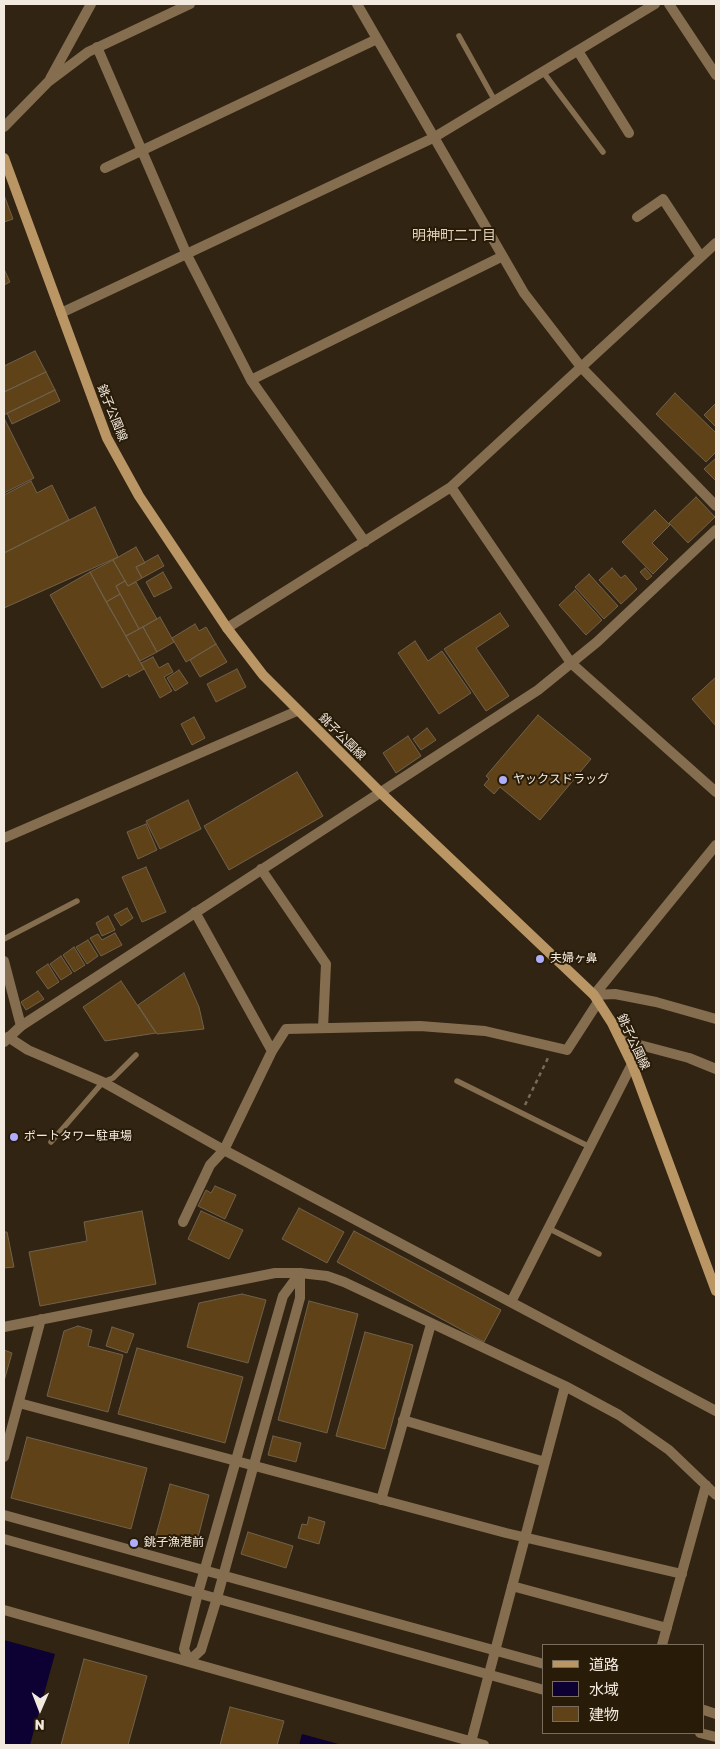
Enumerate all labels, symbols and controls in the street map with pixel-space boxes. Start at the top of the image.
district label: 明神町二丁目 [412,228,496,244]
street label: 銚子公園線 [94,382,130,444]
street label: 銚子公園線 [316,711,368,763]
place label: ヤックスドラッグ [513,773,609,787]
marker: ヤックスドラッグ [497,774,509,786]
place label: 夫婦ヶ鼻 [550,952,598,966]
marker: 夫婦ヶ鼻 [534,953,546,965]
street label: 銚子公園線 [614,1012,652,1072]
place label: ポートタワー駐車場 [24,1130,132,1144]
marker: ポートタワー駐車場 [8,1131,20,1143]
place label: 銚子漁港前 [144,1536,204,1550]
marker: 銚子漁港前 [128,1537,140,1549]
legend [542,1644,705,1734]
text: 道路 [589,1656,619,1674]
text: 水域 [589,1681,619,1699]
north arrow [15,1684,65,1734]
text: 建物 [589,1706,619,1724]
text: N [35,1716,45,1733]

